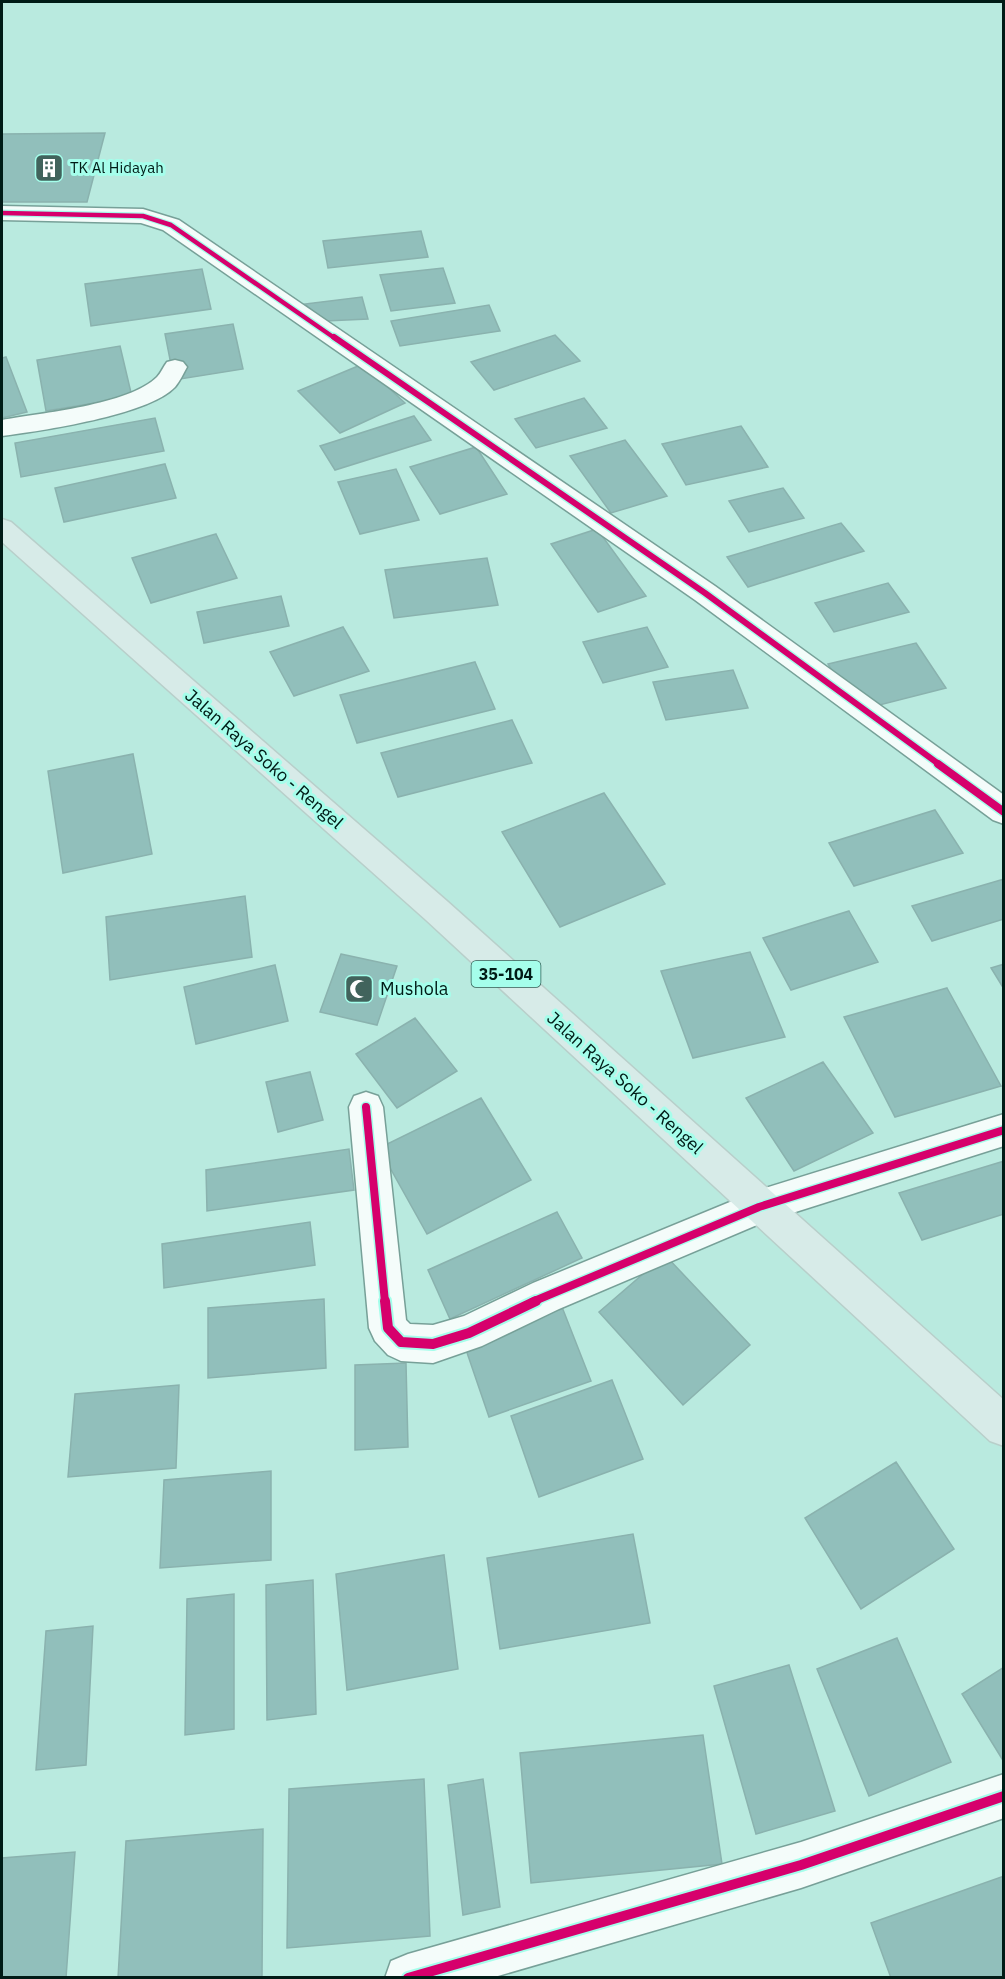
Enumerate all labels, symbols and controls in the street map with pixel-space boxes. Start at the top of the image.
building icon: TK Al Hidayah [33,152,65,184]
place label: TK Al Hidayah [70,158,164,177]
street label: Jalan Raya Soko - Rengel [180,684,348,834]
road number: 35-104 [472,961,540,987]
mosque icon: Mushola [343,973,375,1005]
place label: Mushola [380,977,449,1000]
street label: Jalan Raya Soko - Rengel [542,1006,708,1159]

